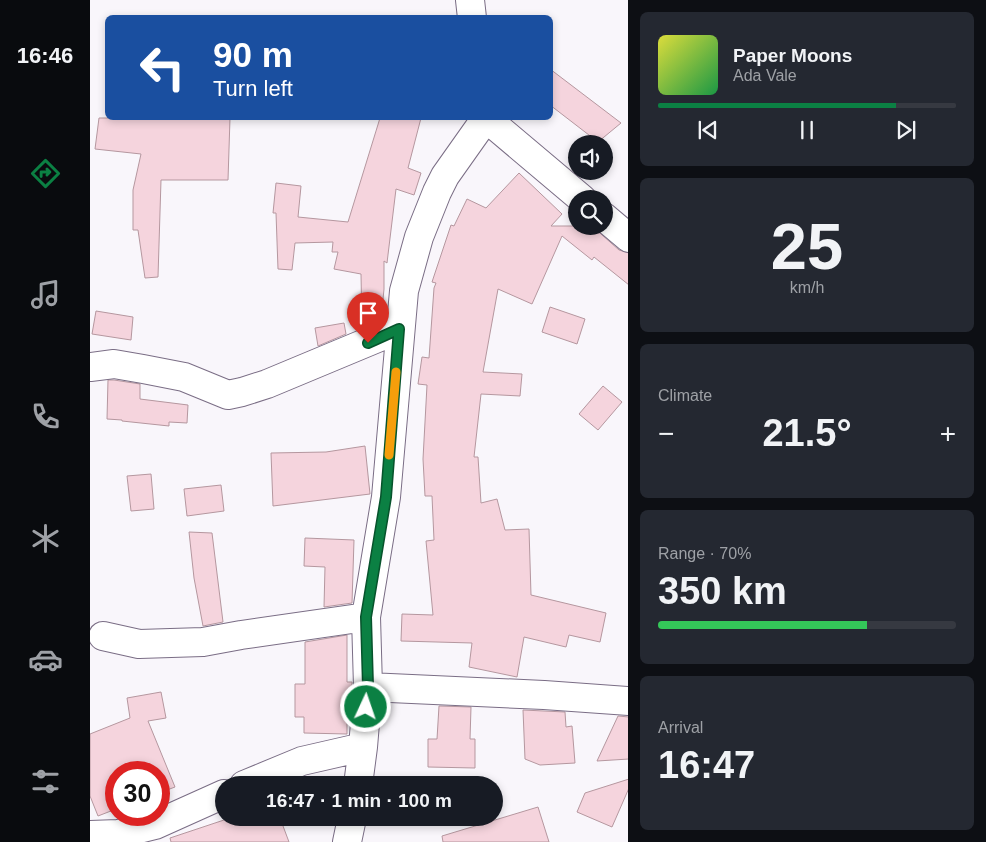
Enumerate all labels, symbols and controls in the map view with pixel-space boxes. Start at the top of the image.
icon: left [130,35,195,100]
text: 90 m [213,35,293,74]
text: 16:46 [17,43,73,68]
text: Paper Moons [733,45,852,66]
text: Ada Vale [733,67,797,84]
text: Turn left [213,76,293,101]
icon: previous [694,116,722,144]
icon: pause [793,116,821,144]
icon: next [892,116,920,144]
map controls [568,135,613,235]
button: sound [568,135,613,180]
icon: directions [28,156,63,191]
button: search [568,190,613,235]
text: 25 [771,210,843,283]
icon: music [28,277,63,312]
text: km/h [790,279,824,296]
pin [347,292,389,343]
icon: arrive [354,299,382,327]
text: Climate [658,387,712,404]
icon: phone [28,399,63,434]
text: 21.5° [762,412,852,454]
text: − [658,418,674,449]
text: + [940,418,956,449]
icon: climate [28,521,63,556]
text: Range · 70% [658,545,751,562]
text: 350 km [658,570,787,612]
icon: car [28,642,63,677]
position arrow [339,680,391,732]
text: Arrival [658,719,703,736]
text: 16:47 [658,744,755,786]
speed limit sign: 30 [105,761,170,826]
icon: filters [28,764,63,799]
text: 16:47 · 1 min · 100 m [266,790,452,811]

